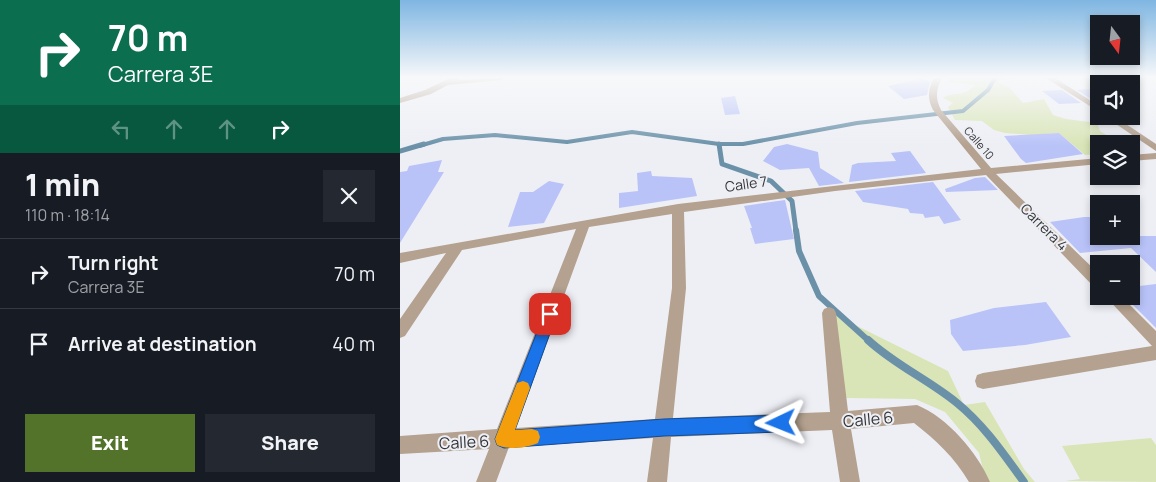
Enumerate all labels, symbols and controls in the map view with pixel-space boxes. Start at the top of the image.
text: 70 m [108,14,188,62]
north arrow [1090,15,1140,65]
map controls [1090,15,1140,305]
icon: right [25,20,90,85]
text: Carrera 3E [108,59,213,89]
button: sound [1090,75,1140,125]
icon: left [107,115,135,143]
icon: ahead [160,115,188,143]
icon: ahead [213,115,241,143]
icon: right [266,115,294,143]
street label: Calle 10 [961,123,998,162]
button: layers [1090,135,1140,185]
text: 1 min [25,164,100,205]
button: close [323,170,375,222]
street label: Calle 7 [724,171,768,196]
button: + [1090,195,1140,245]
street label: Carrera 4 [1017,199,1072,254]
text: 110 m · 18:14 [25,204,110,226]
text: Turn right [68,250,158,276]
button: − [1090,255,1140,305]
icon: right [25,260,53,288]
text: 70 m [334,261,375,287]
text: Carrera 3E [68,276,145,298]
pin [529,293,571,335]
icon: arrive [536,300,564,328]
icon: arrive [25,330,53,358]
text: Arrive at destination [68,331,257,357]
text: 40 m [332,331,375,357]
position arrow [754,396,806,448]
street label: Calle 6 [842,406,894,432]
button: Exit [25,414,195,472]
button: Share [205,414,375,472]
street label: Calle 6 [438,430,490,454]

